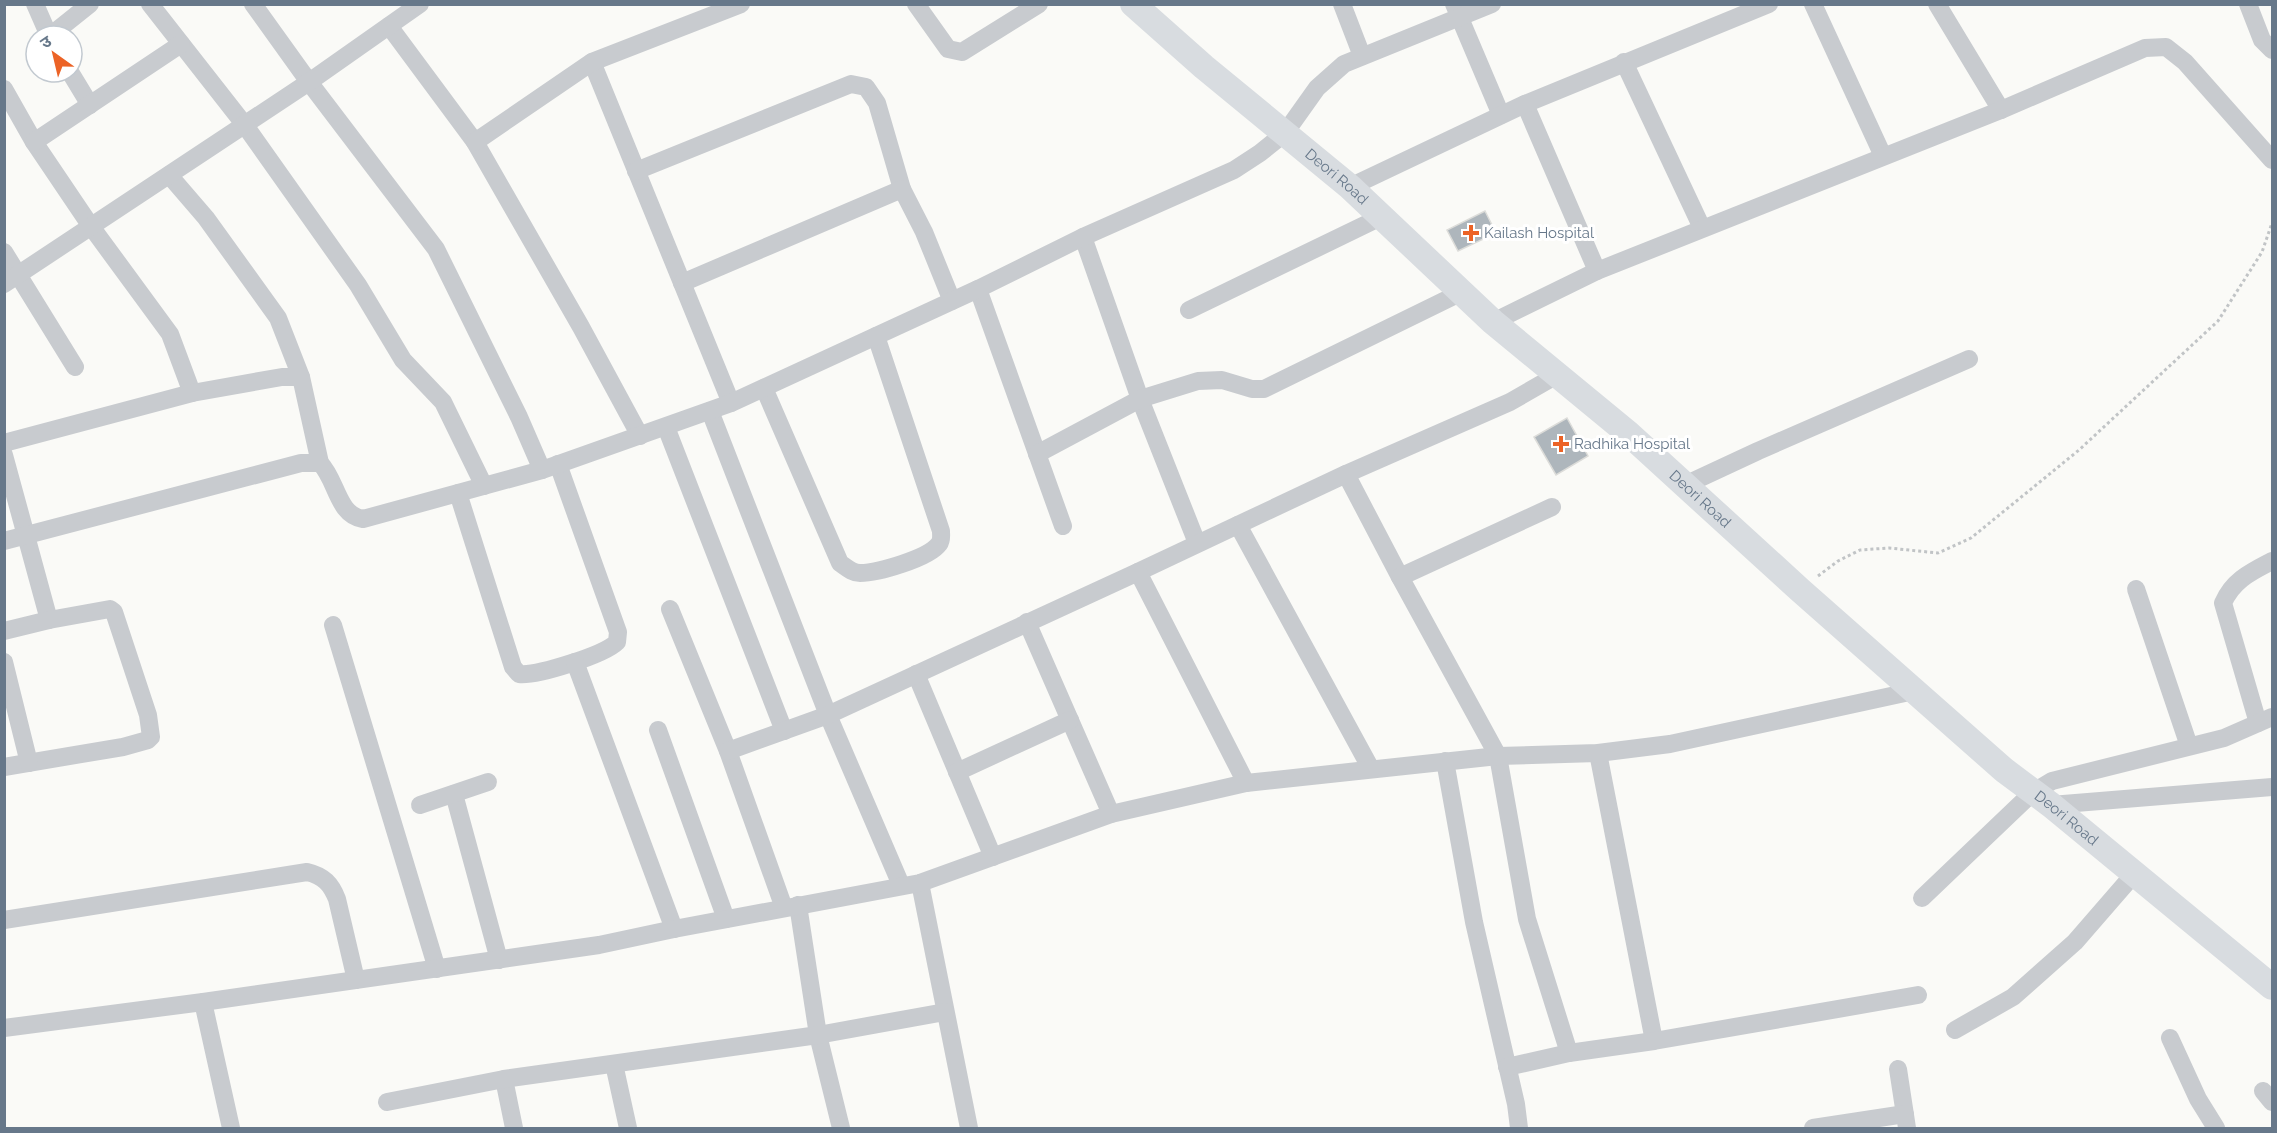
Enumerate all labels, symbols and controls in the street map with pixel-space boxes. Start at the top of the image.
north arrow [24,24,84,84]
text: उ [37,31,56,52]
street label: Deori Road [1302,145,1372,208]
marker: Kailash Hospital [1462,224,1480,242]
place label: Kailash Hospital [1484,224,1595,242]
marker: Radhika Hospital [1552,435,1570,453]
place label: Radhika Hospital [1574,435,1691,453]
street label: Deori Road [1666,466,1735,531]
street label: Deori Road [2031,787,2102,849]

